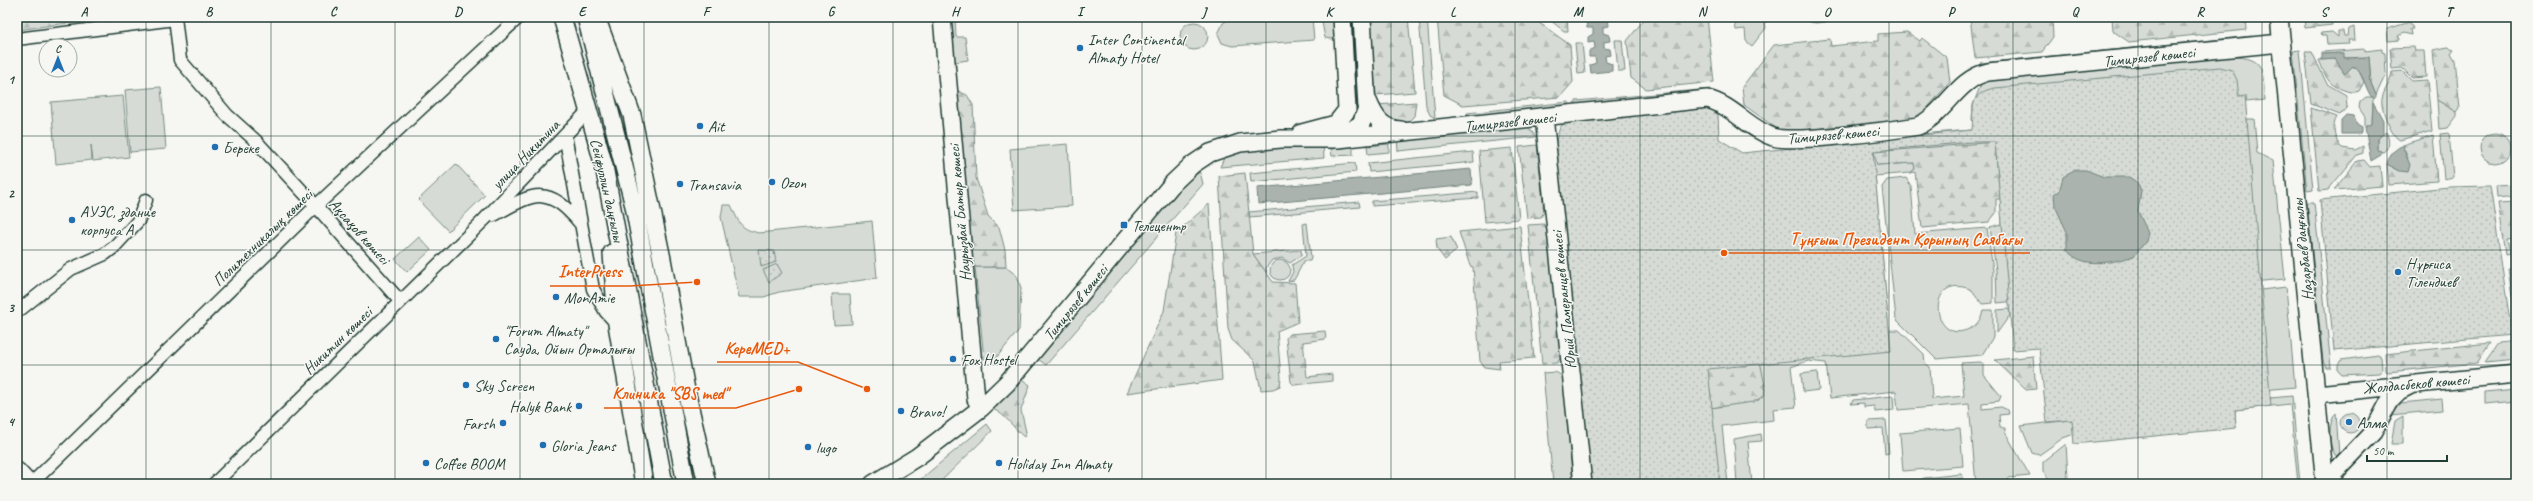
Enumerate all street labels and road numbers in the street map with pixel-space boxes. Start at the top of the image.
street label: Тимирязев көшесі [2102,42,2198,72]
street label: Тимирязев көшесі [1463,107,1559,137]
street label: улица Никитина [487,115,565,195]
street label: Тимирязев көшесі [1787,121,1882,149]
street label: Сейфуллин даңғылы [585,137,629,245]
street label: Наурызбай Батыр көшесі [944,142,976,282]
street label: Политехникалық көшесі [208,183,318,291]
street label: Ақсақов көшесі [324,195,395,270]
street label: Назарбаев даңғылы [2288,196,2318,302]
street label: Юрий Памеранцев көшесі [1547,228,1581,370]
street label: Тимирязев көшесі [1039,259,1114,345]
street label: Никитин көшесі [299,301,378,379]
street label: Жолдасбеков көшесі [2362,369,2472,399]

